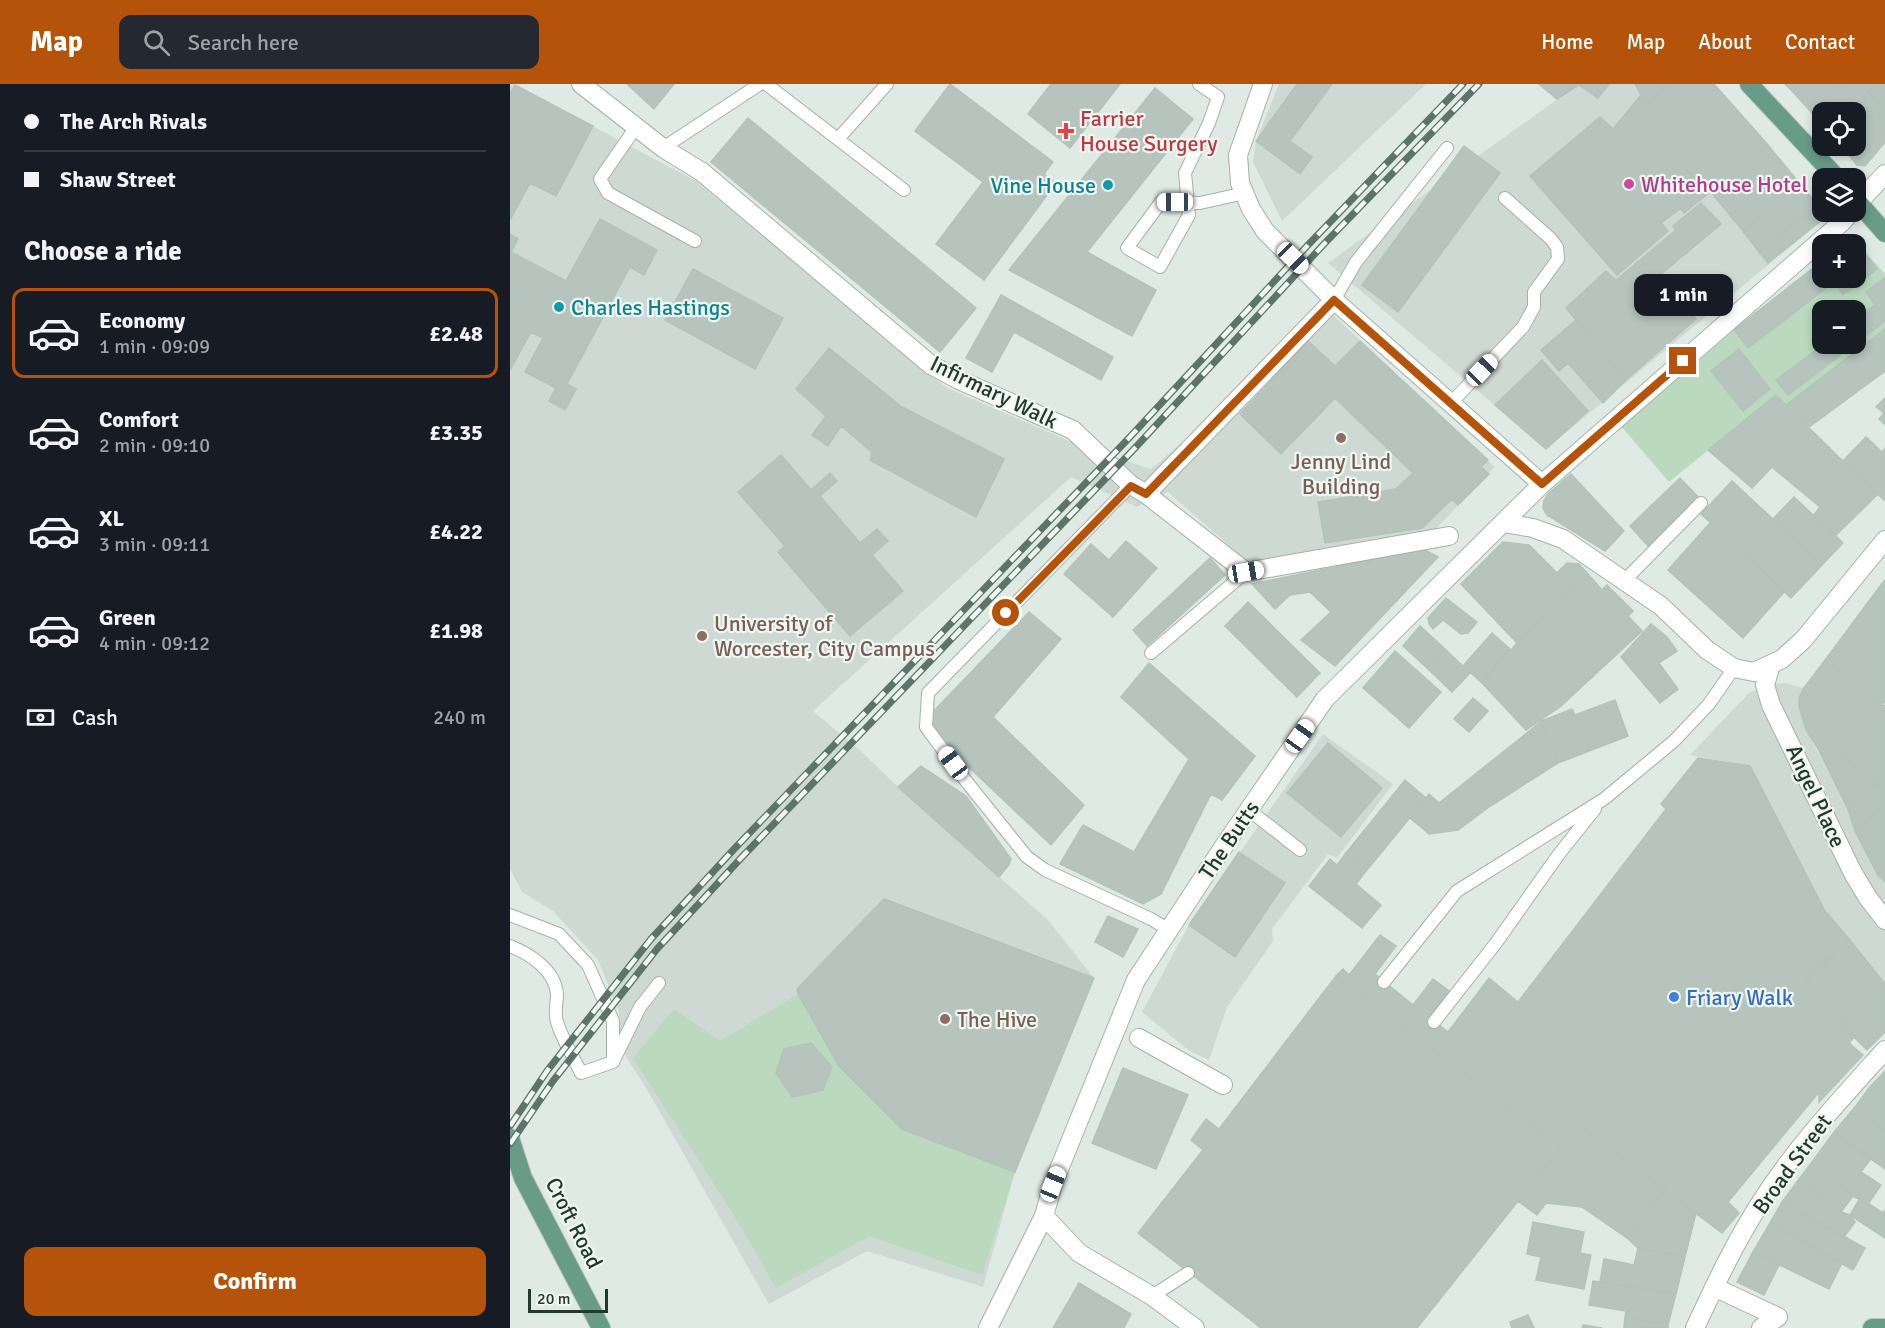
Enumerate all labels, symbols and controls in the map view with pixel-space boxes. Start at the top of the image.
search box [119,15,539,69]
text: Map [30,25,83,59]
icon: search [140,26,173,59]
text: Search here [188,29,299,56]
text: Home [1541,29,1594,55]
text: Map [1627,29,1665,55]
text: About [1698,29,1752,55]
text: Contact [1785,29,1855,55]
map controls [1812,102,1866,354]
button: locate [1812,102,1866,156]
place label: Farrier House Surgery [1080,105,1218,157]
text: The Arch Rivals [60,108,207,135]
marker: Farrier House Surgery [1057,122,1075,140]
text: Shaw Street [60,166,176,193]
button: layers [1812,168,1866,222]
place label: Whitehouse Hotel [1641,171,1808,198]
place label: Vine House [991,172,1096,199]
marker: Whitehouse Hotel [1622,177,1636,191]
marker: Vine House [1101,178,1115,192]
car [1157,193,1193,211]
button: + [1812,234,1866,288]
text: Choose a ride [24,235,182,268]
car [1274,239,1312,277]
callout: 1 min [1634,274,1732,316]
text: 1 min [1659,282,1708,307]
place label: Charles Hastings [571,294,730,321]
marker: Charles Hastings [552,300,566,314]
button: − [1812,300,1866,354]
icon: car [27,306,81,360]
text: Economy [99,307,185,334]
text: £2.48 [429,320,483,347]
text: 1 min · 09:09 [99,334,210,359]
route end [1669,347,1696,374]
street label: Infirmary Walk [926,350,1062,434]
car [1463,351,1501,389]
icon: car [27,405,81,459]
text: Comfort [99,406,179,433]
text: £3.35 [429,419,483,446]
marker: Jenny Lind Building [1334,431,1348,445]
text: 2 min · 09:10 [99,433,210,458]
place label: Jenny Lind Building [1291,448,1391,500]
icon: car [27,504,81,558]
text: XL [99,505,124,532]
text: £4.22 [429,518,483,545]
text: 3 min · 09:11 [99,532,210,557]
car [1227,560,1265,584]
route start [992,599,1019,626]
icon: car [27,603,81,657]
text: Green [99,604,156,631]
place label: University of Worcester, City Campus [714,610,935,662]
text: £1.98 [429,617,483,644]
marker: University of Worcester, City Campus [695,629,709,643]
text: 4 min · 09:12 [99,631,210,656]
icon: cash [24,701,57,734]
text: Cash [72,704,118,731]
text: 240 m [433,705,486,730]
car [1282,716,1318,756]
street label: Angel Place [1780,740,1852,852]
car [935,743,971,783]
street label: The Butts [1193,796,1265,884]
place label: Friary Walk [1686,984,1793,1011]
marker: Friary Walk [1667,990,1681,1004]
place label: The Hive [957,1006,1037,1033]
marker: The Hive [938,1012,952,1026]
street label: Broad Street [1747,1109,1837,1219]
car [1038,1164,1068,1204]
street label: Croft Road [540,1173,608,1273]
button: Confirm [24,1247,486,1316]
scale bar [528,1286,608,1314]
text: 20 m [537,1289,571,1309]

